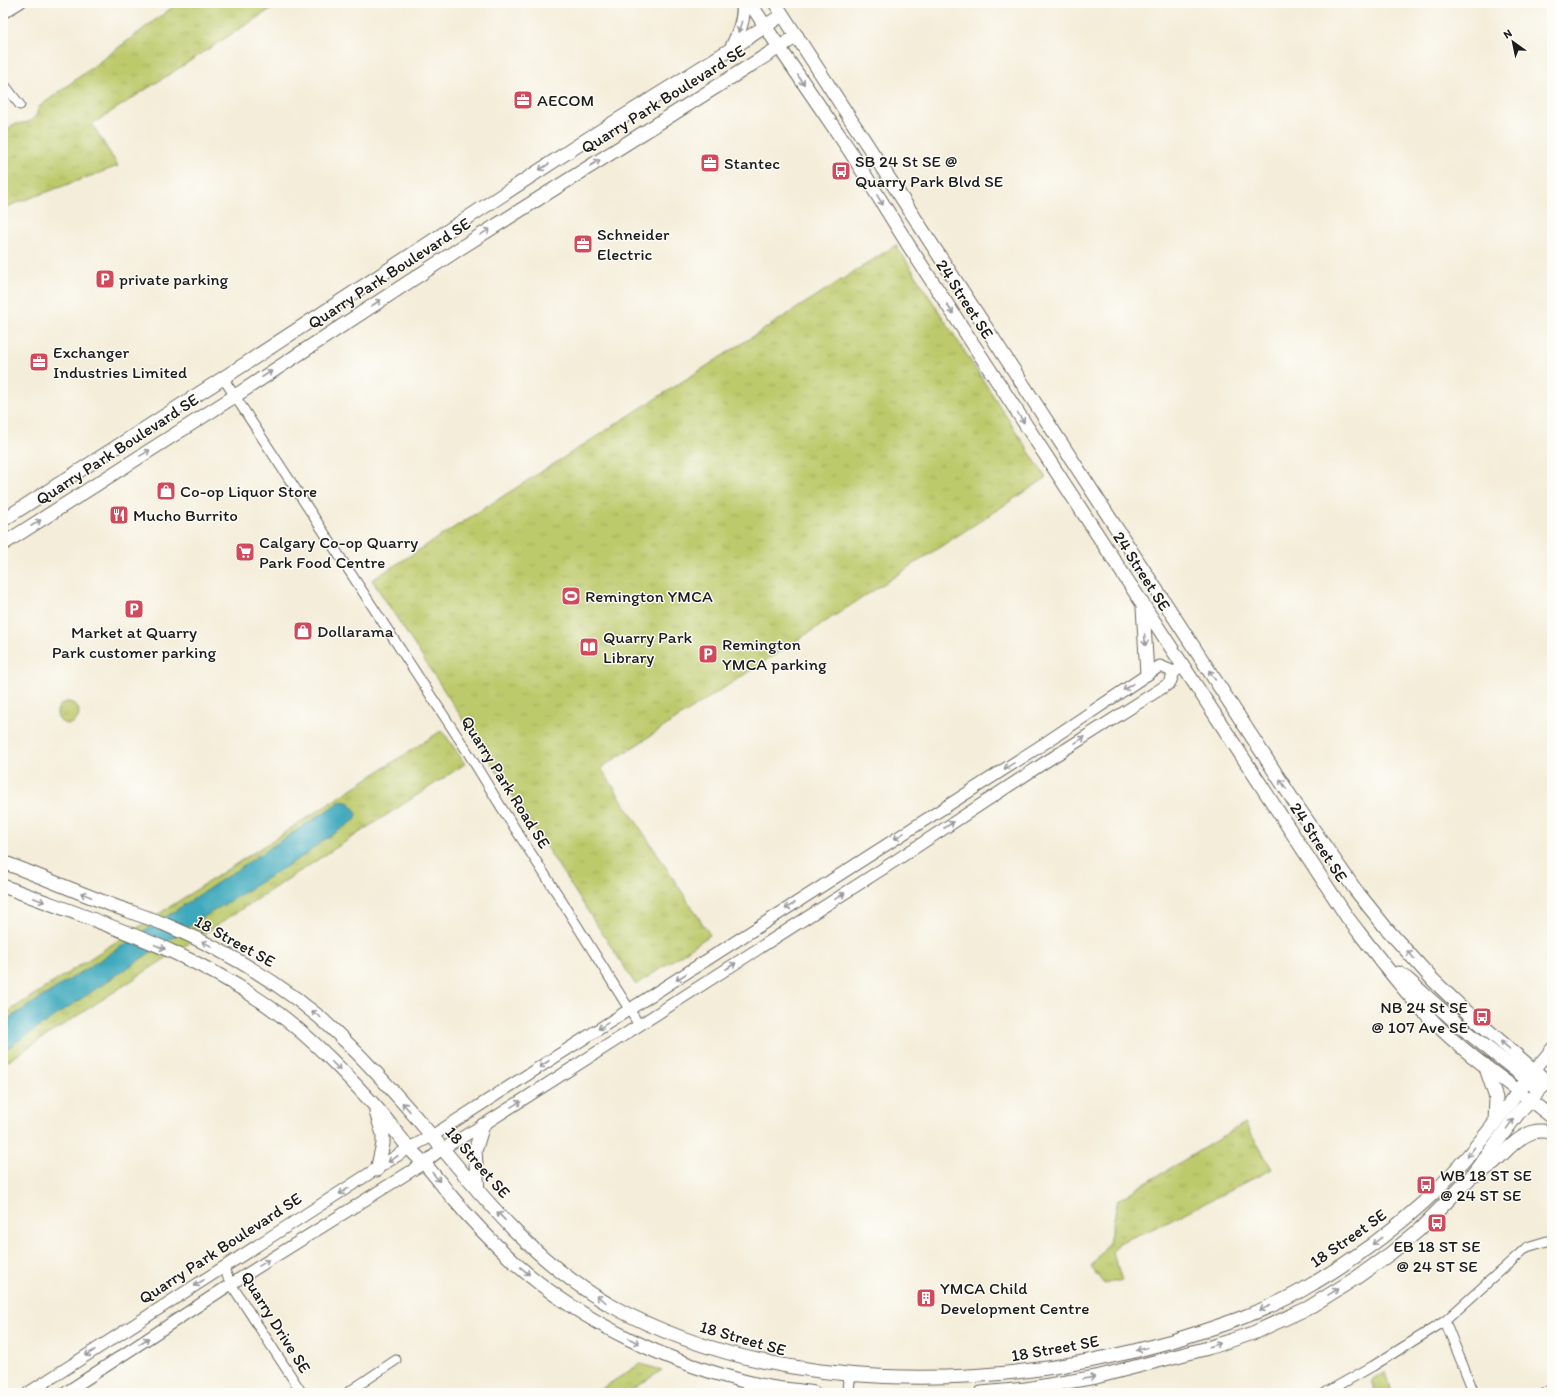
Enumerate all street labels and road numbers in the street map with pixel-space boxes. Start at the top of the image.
street label: Quarry Park Boulevard SE [577,40,749,158]
street label: Quarry Park Boulevard SE [304,213,474,333]
street label: 24 Street SE [932,256,998,342]
street label: Quarry Park Boulevard SE [32,389,202,509]
street label: 24 Street SE [1109,528,1175,614]
street label: Quarry Park Road SE [457,712,555,852]
street label: 24 Street SE [1286,799,1352,885]
street label: 18 Street SE [191,911,279,971]
street label: 18 Street SE [441,1122,515,1202]
street label: Quarry Park Boulevard SE [135,1188,305,1308]
street label: 18 Street SE [1306,1204,1390,1272]
street label: Quarry Drive SE [237,1267,315,1377]
street label: 18 Street SE [698,1316,788,1360]
street label: 18 Street SE [1010,1330,1100,1366]

